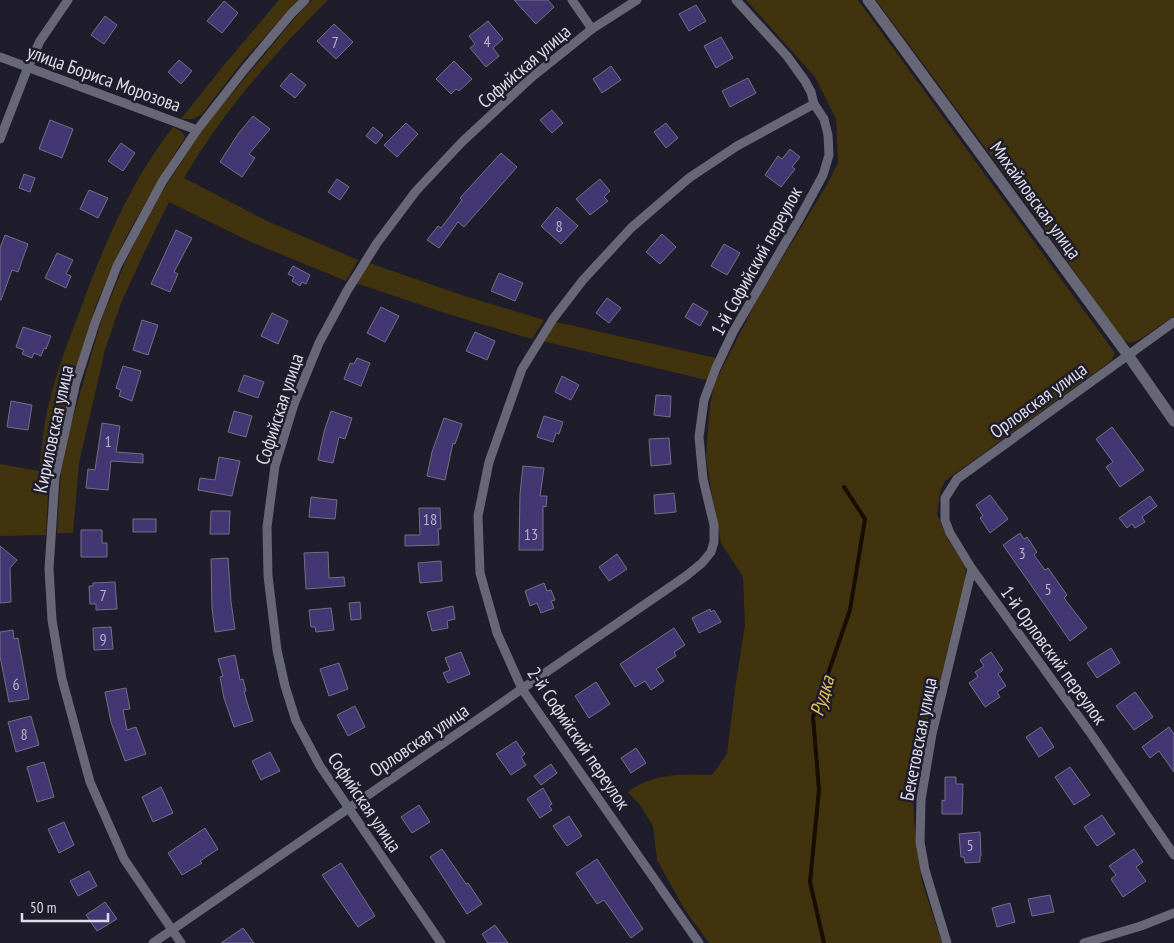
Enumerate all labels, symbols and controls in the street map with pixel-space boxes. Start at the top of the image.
street label: Софийская улица [473,19,575,113]
house number: 4 [483,31,491,51]
house number: 7 [331,32,339,52]
street label: улица Бориса Морозова [24,39,184,117]
street label: Михайловская улица [985,136,1087,264]
street label: 1-й Софийский переулок [705,182,807,340]
house number: 8 [555,216,563,236]
street label: Софийская улица [250,350,308,468]
street label: Орловская улица [985,357,1091,443]
street label: Кириловская улица [28,363,78,495]
house number: 1 [104,431,112,451]
house number: 18 [423,509,437,529]
house number: 13 [524,524,538,544]
house number: 3 [1018,543,1026,563]
house number: 5 [1044,579,1052,599]
street label: 1-й Орловский переулок [996,581,1113,730]
house number: 7 [99,585,107,605]
house number: 9 [99,629,107,649]
street label: 2-й Софийский переулок [522,662,636,814]
water label: Рудка [804,672,841,719]
house number: 6 [12,674,20,694]
street label: Бекетовская улица [894,675,942,803]
street label: Орловская улица [365,698,473,782]
house number: 8 [20,724,28,744]
street label: Софийская улица [323,747,407,857]
house number: 5 [966,835,974,855]
scale bar [22,890,109,922]
text: 50 m [30,898,56,917]

